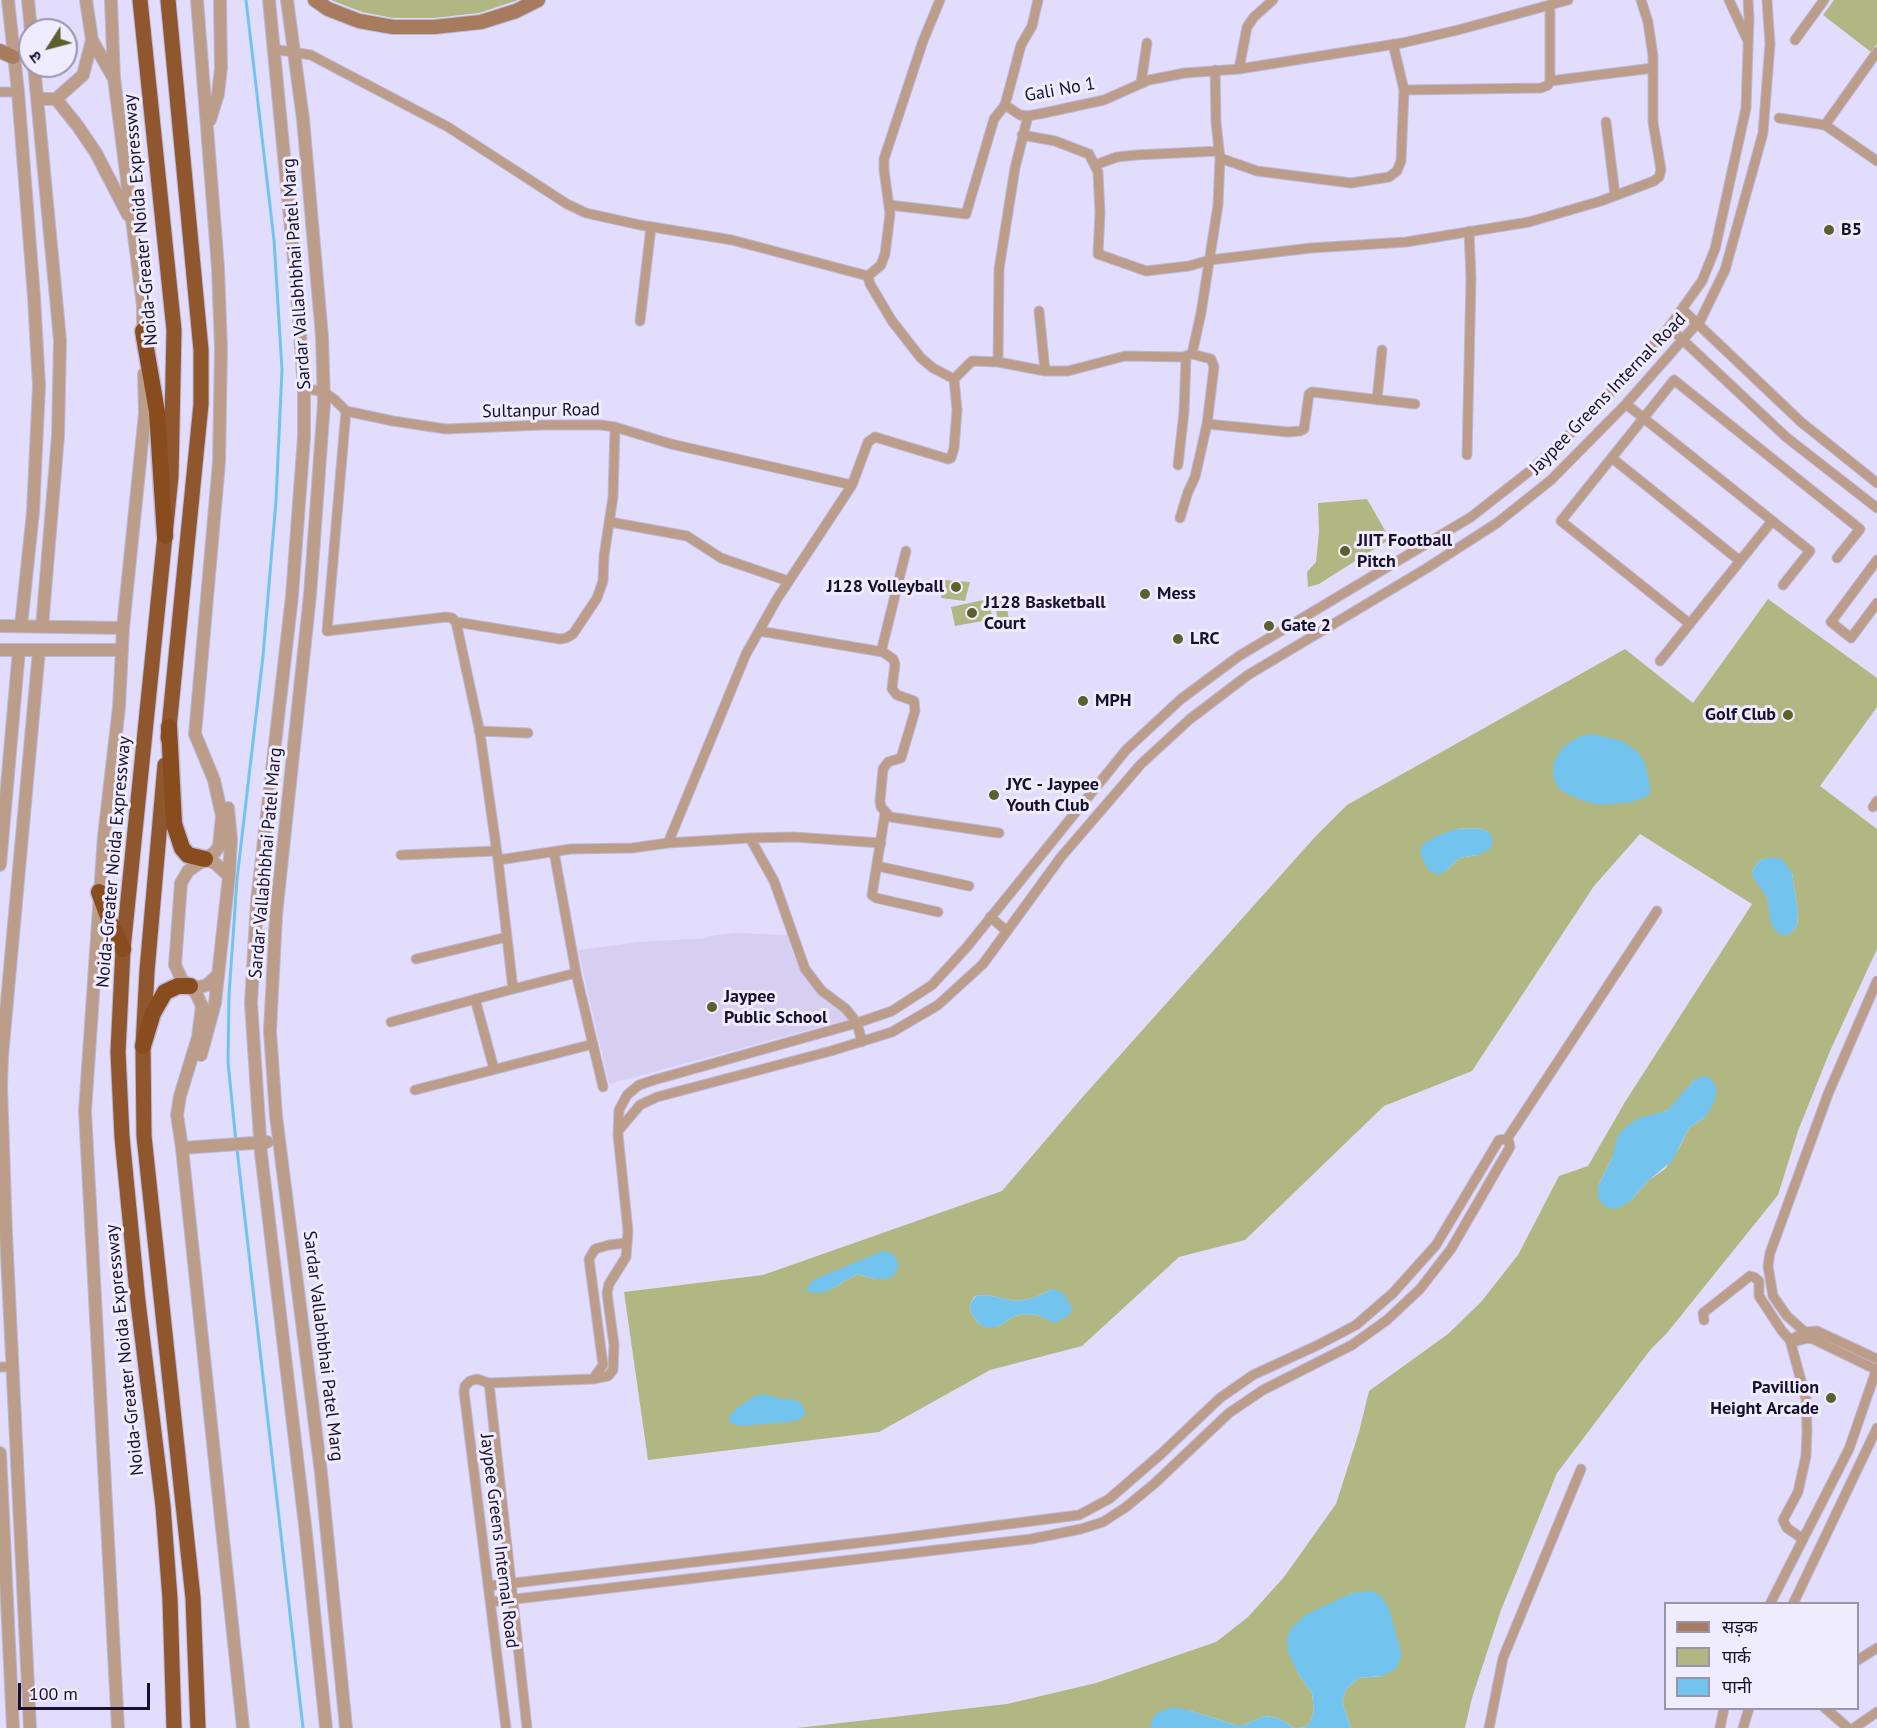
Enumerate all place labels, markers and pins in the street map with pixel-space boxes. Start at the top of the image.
place label: B5 [1841,219,1862,241]
marker: B5 [1822,223,1836,237]
place label: JIIT Football Pitch [1357,530,1452,572]
marker: JIIT Football Pitch [1338,544,1352,558]
place label: J128 Volleyball [826,576,944,598]
marker: J128 Volleyball [949,580,963,594]
place label: Mess [1157,583,1196,605]
marker: Mess [1138,587,1152,601]
place label: J128 Basketball Court [984,592,1106,634]
marker: J128 Basketball Court [965,606,979,620]
place label: Gate 2 [1281,615,1331,637]
marker: Gate 2 [1262,619,1276,633]
place label: LRC [1190,628,1220,650]
marker: LRC [1171,632,1185,646]
place label: MPH [1095,690,1131,712]
marker: MPH [1076,694,1090,708]
place label: Golf Club [1705,704,1776,726]
marker: Golf Club [1781,708,1795,722]
place label: JYC - Jaypee Youth Club [1006,774,1099,816]
marker: JYC - Jaypee Youth Club [987,788,1001,802]
place label: Jaypee Public School [724,986,827,1028]
marker: Jaypee Public School [705,1000,719,1014]
place label: Pavillion Height Arcade [1710,1377,1819,1420]
marker: Pavillion Height Arcade [1824,1391,1838,1405]

